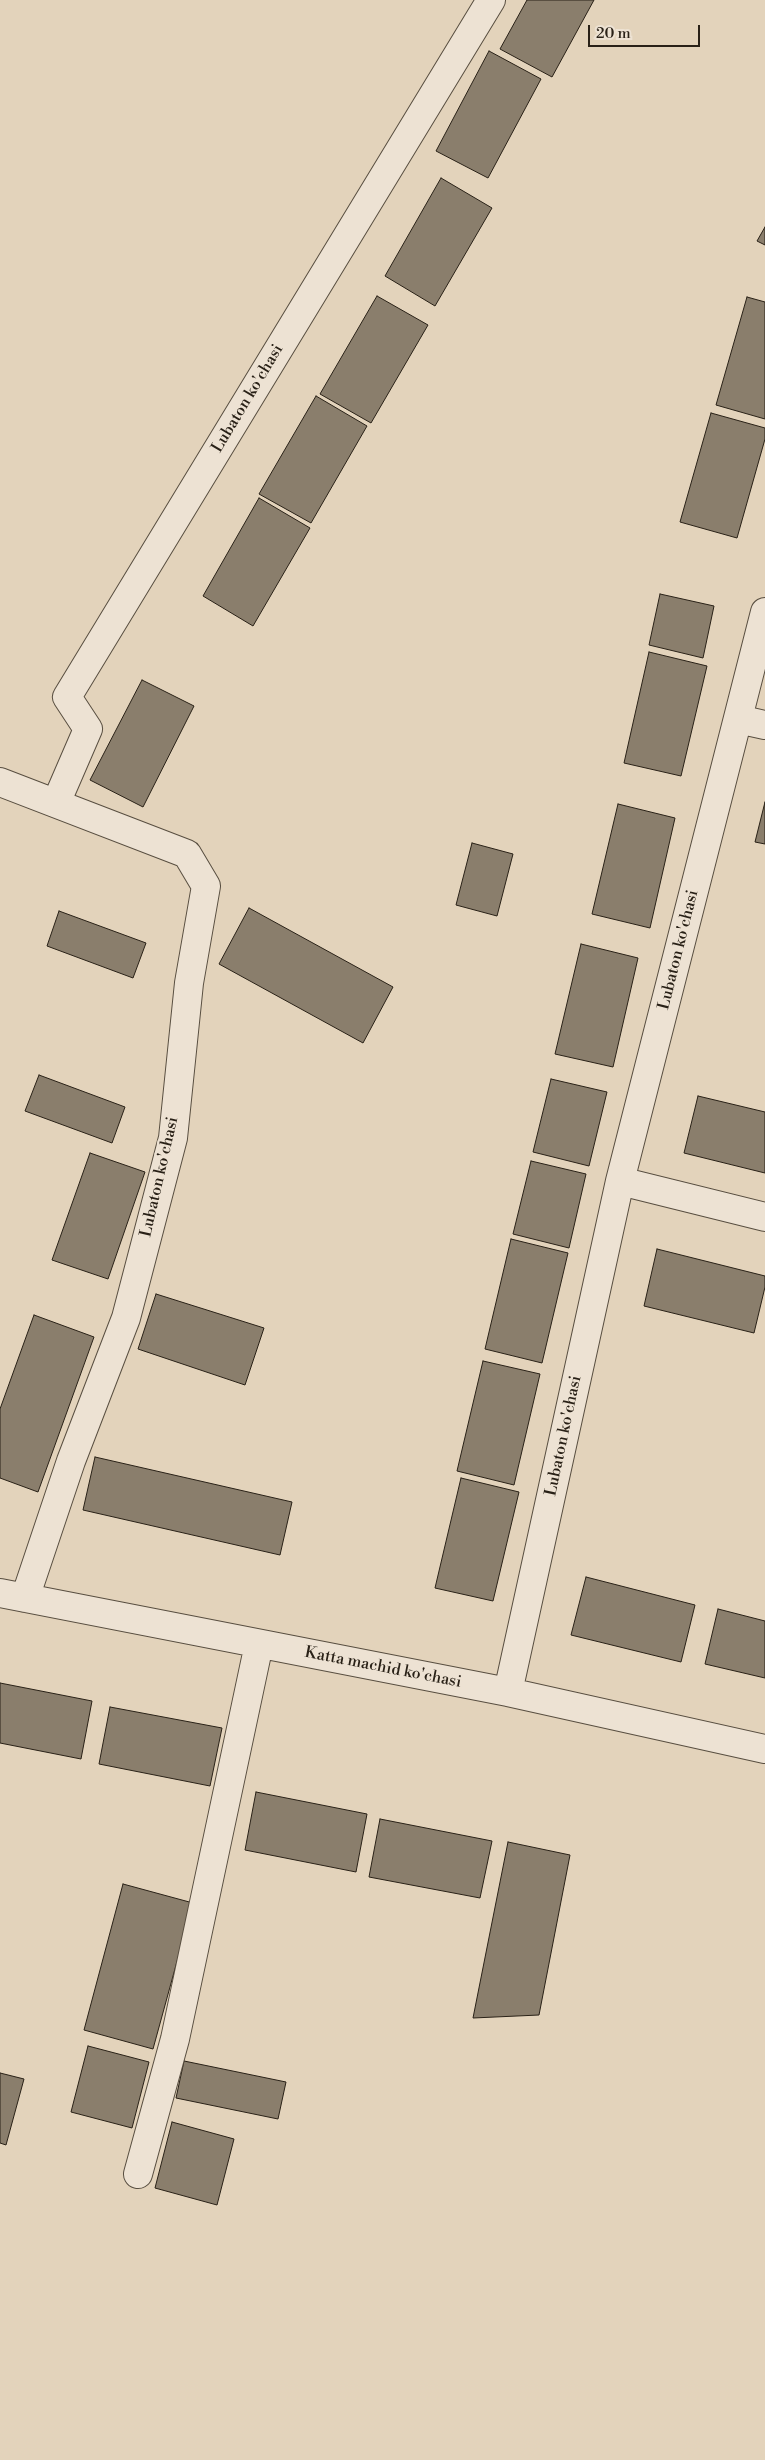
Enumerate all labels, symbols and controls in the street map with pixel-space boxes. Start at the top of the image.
scale bar [590,15,702,47]
text: 20 m [596,24,631,43]
street label: Lubaton ko'chasi [208,341,288,457]
street label: Lubaton ko'chasi [655,888,703,1012]
street label: Lubaton ko'chasi [137,1115,183,1239]
street label: Lubaton ko'chasi [542,1374,586,1498]
street label: Katta machid ko'chasi [303,1643,463,1693]

